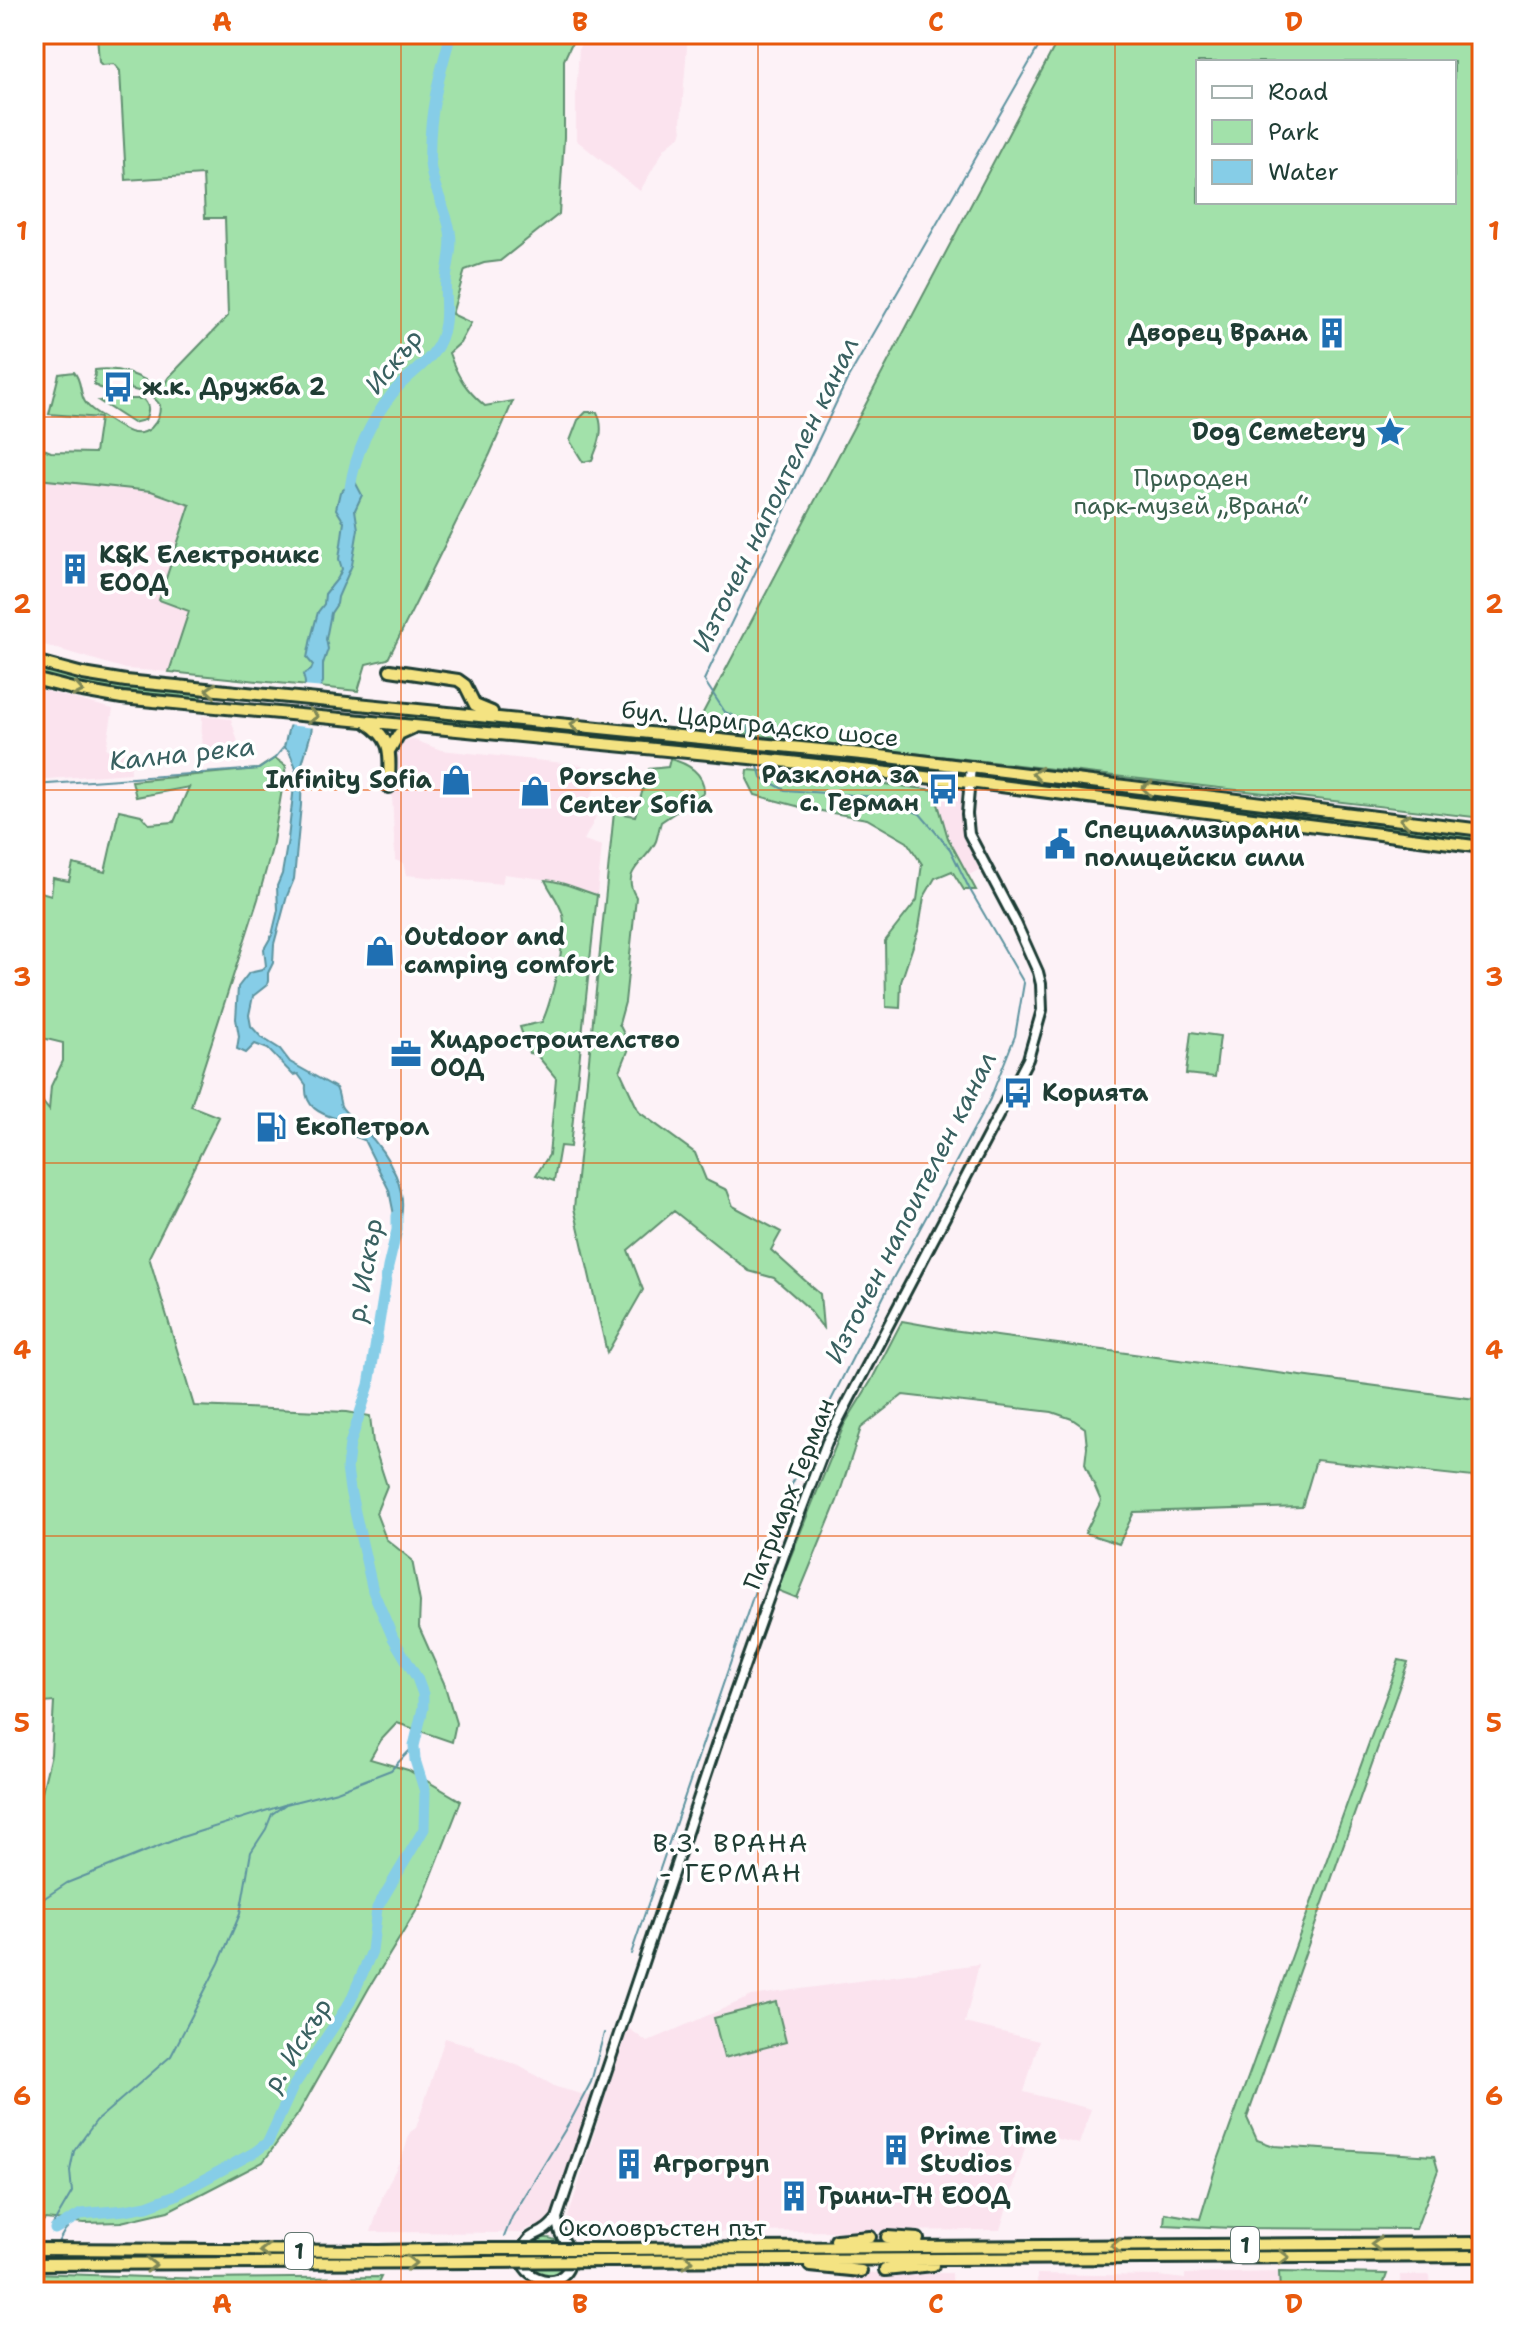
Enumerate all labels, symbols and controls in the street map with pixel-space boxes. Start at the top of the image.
text: A [212,4,232,39]
text: B [572,4,588,39]
text: C [928,4,944,39]
text: D [1285,4,1303,39]
legend [1196,60,1456,204]
text: Road [1268,76,1328,108]
text: Park [1268,116,1320,148]
text: Water [1268,156,1339,188]
text: 1 [16,213,28,248]
text: 1 [1488,213,1500,248]
building icon: Дворец Врана [1315,316,1349,350]
place label: Дворец Врана [1128,317,1309,349]
water label: Искър [356,321,430,401]
water label: Източен напоителен канал [683,331,867,657]
bus stop icon: ж.к. Дружба 2 [101,370,135,404]
place label: ж.к. Дружба 2 [142,371,326,403]
place icon: Dog Cemetery [1373,415,1407,449]
place label: Dog Cemetery [1192,416,1366,448]
park label: Природен парк-музей „Врана“ [1073,462,1309,522]
place label: K&K Електроникс ЕООД [99,539,320,599]
building icon: K&K Електроникс ЕООД [58,552,92,586]
text: 2 [13,586,31,621]
text: 2 [1485,586,1503,621]
one-way arrow [70,681,84,698]
one-way arrow [205,682,218,699]
street label: бул. Цариградско шосе [620,694,900,754]
one-way arrow [307,708,320,725]
one-way arrow [568,716,581,733]
water label: Кална река [107,728,257,778]
place label: Разклона за с. Герман [761,759,920,819]
place label: Porsche Center Sofia [559,761,714,821]
shop icon: Infinity Sofia [439,763,473,797]
place label: Infinity Sofia [265,764,433,796]
one-way arrow [1030,766,1044,783]
bus stop icon: Разклона за с. Герман [926,772,960,806]
shop icon: Porsche Center Sofia [518,774,552,808]
one-way arrow [1140,779,1153,796]
one-way arrow [1398,812,1411,829]
place label: Специализирани полицейски сили [1084,814,1305,874]
public building icon: Специализирани полицейски сили [1043,827,1077,861]
place label: Outdoor and camping comfort [404,921,615,981]
shop icon: Outdoor and camping comfort [363,934,397,968]
text: 3 [13,959,31,994]
text: 3 [1485,959,1503,994]
place label: Хидростроителство ООД [430,1024,680,1084]
office icon: Хидростроителство ООД [389,1037,423,1071]
water label: Източен напоителен канал [816,1045,1004,1369]
bus stop icon: Корията [1001,1076,1035,1110]
place label: Корията [1042,1077,1149,1109]
fuel station icon: ЕкоПетрол [254,1110,288,1144]
place label: ЕкоПетрол [295,1111,430,1143]
water label: р. Искър [338,1215,390,1325]
text: 4 [13,1332,31,1367]
text: 4 [1485,1332,1503,1367]
street label: Патриарх Герман [736,1393,842,1595]
text: 5 [14,1705,30,1740]
text: 5 [1486,1705,1502,1740]
district label: В.З. ВРАНА - ГЕРМАН [653,1825,809,1890]
water label: р. Искър [254,1990,340,2098]
text: 6 [13,2078,31,2113]
text: 6 [1485,2078,1503,2113]
place label: Prime Time Studios [920,2120,1057,2180]
building icon: Prime Time Studios [879,2133,913,2167]
building icon: Агрогруп [612,2147,646,2181]
place label: Агрогруп [653,2148,770,2180]
building icon: Грини-ГН ЕООД [777,2179,811,2213]
place label: Грини-ГН ЕООД [818,2180,1011,2212]
street label: Околовръстен път [558,2212,767,2244]
road number: 1 [1231,2227,1259,2263]
road number: 1 [285,2233,313,2269]
one-way arrow [1369,2235,1382,2253]
one-way arrow [1109,2237,1122,2255]
one-way arrow [258,2242,271,2259]
one-way arrow [1278,2248,1291,2266]
one-way arrow [682,2252,695,2270]
one-way arrow [405,2254,418,2272]
one-way arrow [145,2256,158,2273]
text: A [212,2286,232,2321]
text: B [572,2286,588,2321]
text: C [928,2286,944,2321]
text: D [1285,2286,1303,2321]

